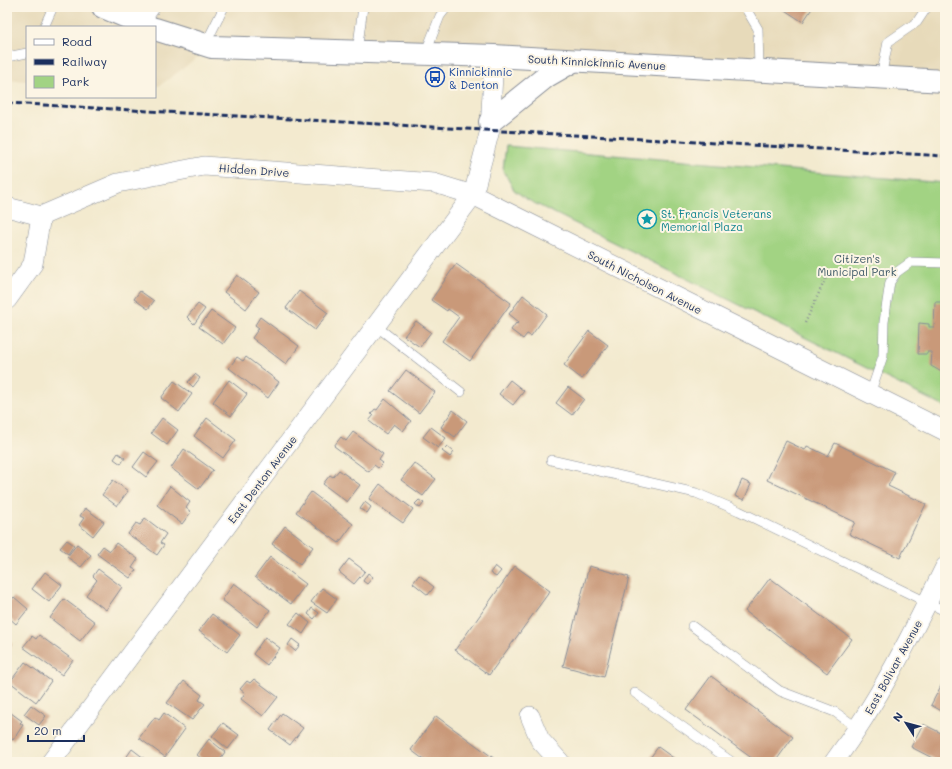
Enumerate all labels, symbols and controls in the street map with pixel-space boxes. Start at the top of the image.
legend [26,26,156,98]
text: Road [62,33,92,49]
street label: South Kinnickinnic Avenue [528,51,667,73]
text: Railway [62,53,107,69]
place label: Kinnickinnic & Denton [449,64,512,92]
bus stop icon: Kinnickinnic & Denton [424,66,446,88]
text: Park [62,73,89,89]
street label: Hidden Drive [218,160,290,180]
place label: St. Francis Veterans Memorial Plaza [661,206,771,234]
place icon: St. Francis Veterans Memorial Plaza [636,208,658,230]
street label: South Nicholson Avenue [585,247,705,317]
park label: Citizen's Municipal Park [818,251,897,279]
street label: East Denton Avenue [224,432,300,526]
street label: East Bolivar Avenue [861,617,925,717]
north arrow [886,703,926,743]
text: N [889,709,906,725]
scale bar [28,717,84,743]
text: 20 m [34,722,62,738]

